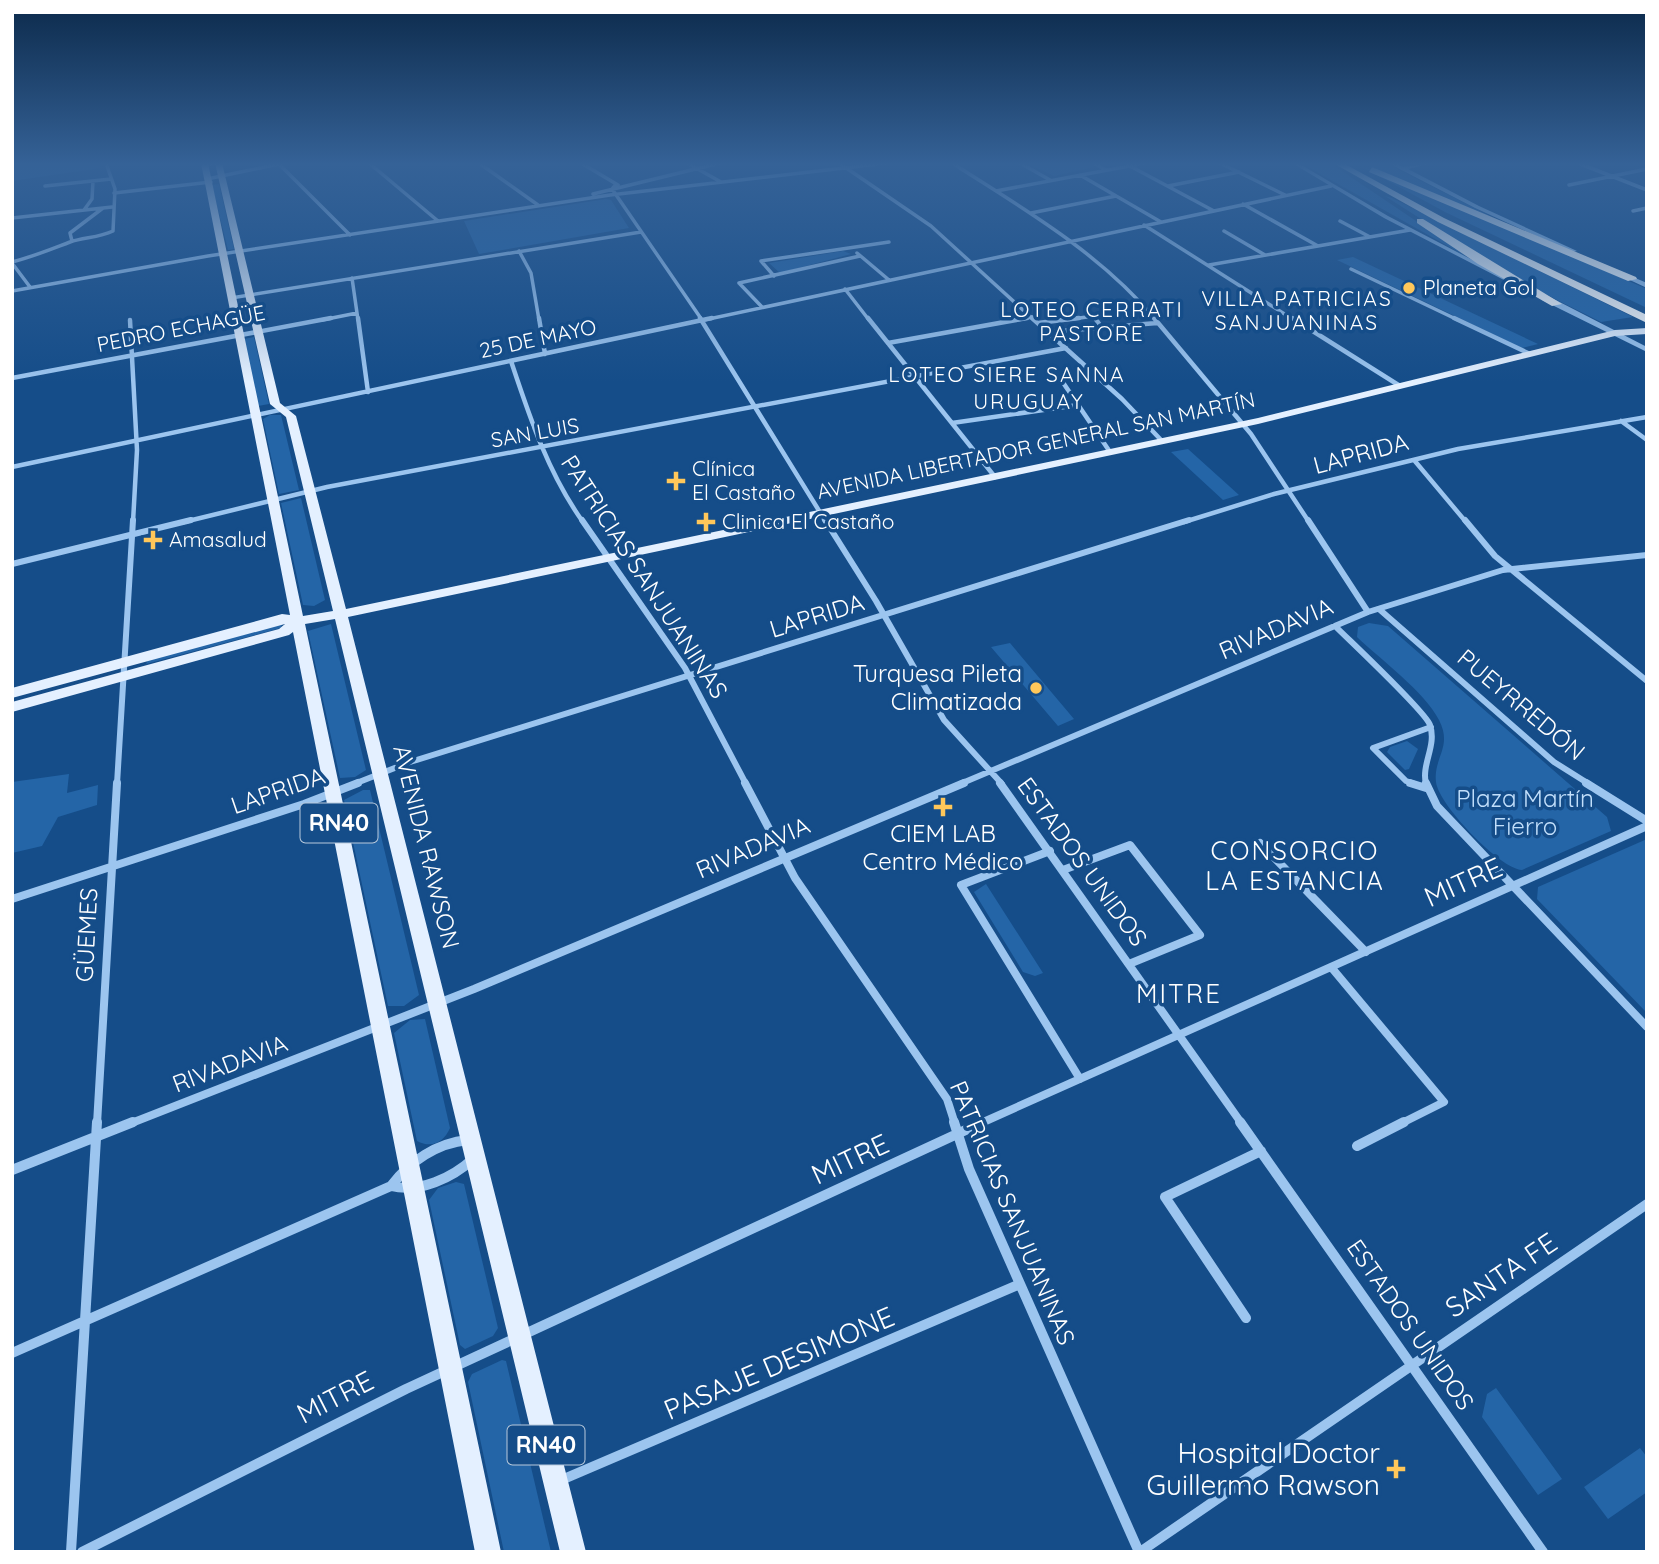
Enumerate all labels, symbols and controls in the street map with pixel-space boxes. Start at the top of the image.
place label: Planeta Gol [1423,274,1535,300]
marker: Planeta Gol [1401,280,1417,296]
district label: VILLA PATRICIAS SANJUANINAS [1201,285,1393,335]
district label: LOTEO CERRATI PASTORE [1000,296,1184,346]
street label: PEDRO ECHAGÜE [94,299,267,357]
street label: 25 DE MAYO [477,313,599,363]
district label: LOTEO SIERE SANNA [888,361,1126,387]
street label: AVENIDA LIBERTADOR GENERAL SAN MARTÍN [814,386,1257,504]
district label: URUGUAY [973,388,1085,414]
street label: SAN LUIS [489,411,581,453]
street label: LAPRIDA [1310,426,1412,480]
street label: PATRICIAS SANJUANINAS [555,449,735,704]
place label: Clínica El Castaño [692,455,795,505]
marker: Clínica El Castaño [666,471,686,491]
place label: Clinica El Castaño [722,508,894,534]
marker: Clinica El Castaño [696,512,716,532]
place label: Amasalud [169,526,267,552]
marker: Amasalud [143,530,163,550]
street label: LAPRIDA [766,586,868,644]
street label: RIVADAVIA [1214,591,1337,665]
street label: PUEYRREDÓN [1452,642,1592,766]
place label: Turquesa Pileta Climatizada [853,658,1022,716]
marker: Turquesa Pileta Climatizada [1028,680,1044,696]
street label: AVENIDA RAWSON [387,742,467,952]
street label: LAPRIDA [227,760,329,820]
street label: ESTADOS UNIDOS [1012,771,1154,952]
park label: Plaza Martín Fierro [1456,783,1594,841]
marker: CIEM LAB Centro Médico [933,797,953,817]
road number: RN40 [300,804,378,842]
street label: RIVADAVIA [691,810,814,884]
place label: CIEM LAB Centro Médico [862,818,1024,876]
district label: CONSORCIO LA ESTANCIA [1205,834,1385,897]
street label: MITRE [1418,849,1507,914]
street label: GÜEMES [69,887,103,983]
district label: MITRE [1136,977,1222,1010]
street label: RIVADAVIA [168,1027,291,1099]
street label: PATRICIAS SANJUANINAS [944,1076,1082,1349]
street label: MITRE [805,1125,894,1192]
street label: SANTA FE [1438,1224,1563,1325]
street label: ESTADOS UNIDOS [1341,1233,1481,1415]
street label: PASAJE DESIMONE [658,1298,899,1427]
street label: MITRE [290,1362,379,1431]
road number: RN40 [508,1426,584,1464]
place label: Hospital Doctor Guillermo Rawson [1147,1435,1380,1502]
marker: Hospital Doctor Guillermo Rawson [1386,1459,1406,1479]

